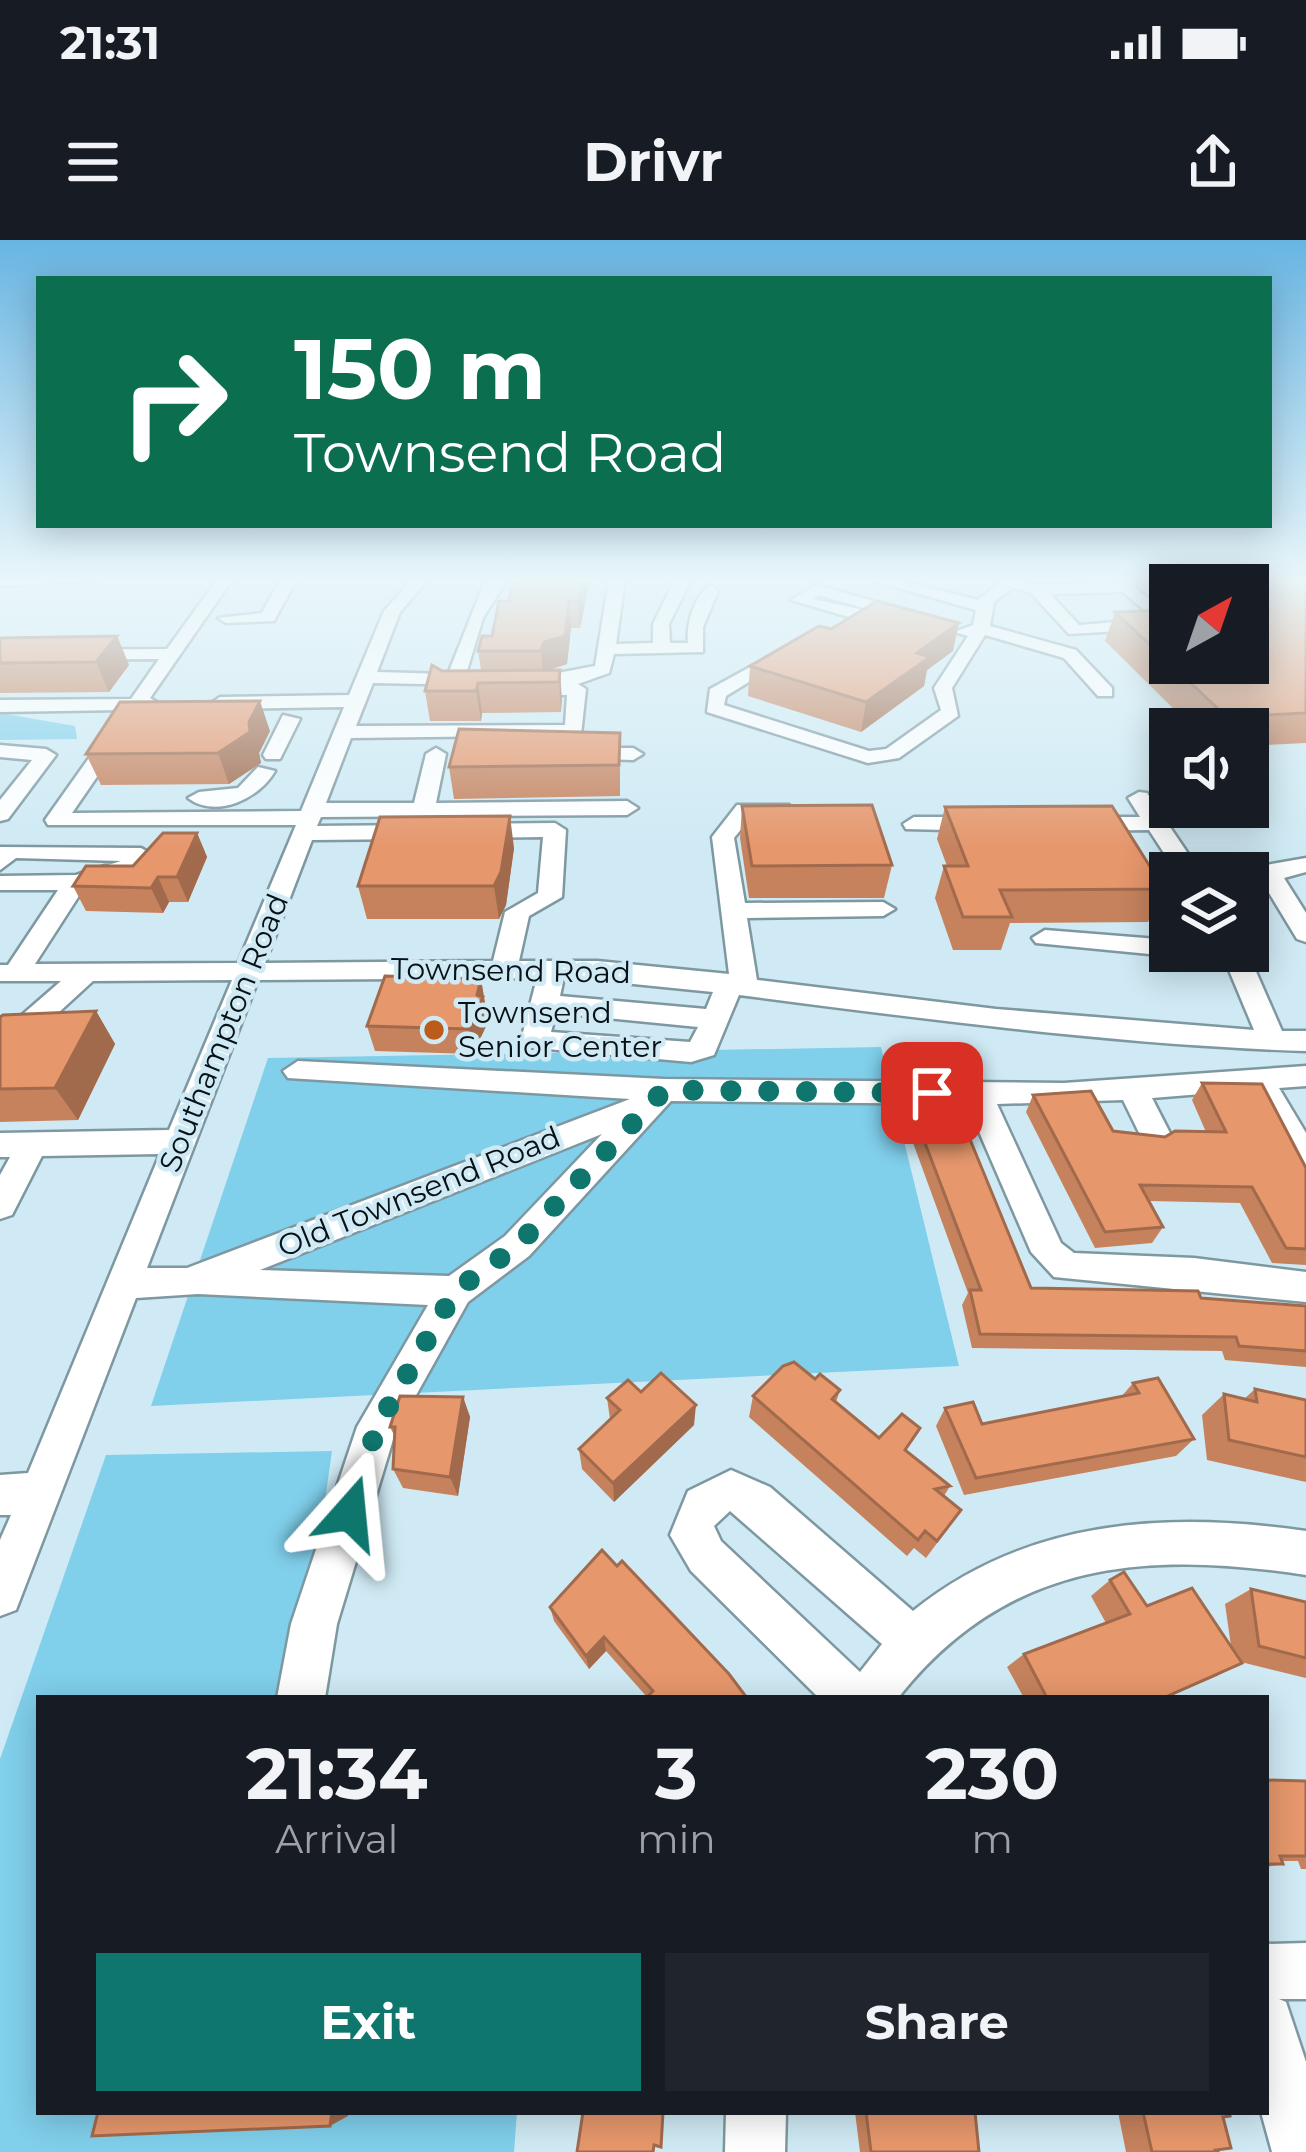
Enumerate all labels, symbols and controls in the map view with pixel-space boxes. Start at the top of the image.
text: 21:31 [60,15,160,70]
icon: menu [60,129,126,195]
text: Drivr [583,129,723,195]
icon: share [1180,129,1246,195]
text: 150 m [294,318,546,420]
icon: right [96,324,252,480]
text: Townsend Road [294,420,726,486]
north arrow [1149,564,1269,684]
map controls [1149,564,1269,972]
button: sound [1149,708,1269,828]
button: layers [1149,852,1269,972]
street label: Southampton Road [151,888,296,1177]
street label: Townsend Road [391,950,631,991]
place label: Townsend Senior Center [458,994,662,1065]
marker: Townsend Senior Center [421,1017,447,1043]
pin [881,1042,983,1144]
icon: arrive [899,1060,965,1126]
street label: Old Townsend Road [272,1118,566,1265]
position arrow [287,1450,413,1576]
text: 21:34 [246,1729,428,1817]
text: 3 [655,1729,698,1817]
text: 230 [925,1729,1059,1817]
text: Arrival [275,1815,398,1863]
text: min [637,1815,716,1863]
text: m [972,1815,1013,1863]
button: Exit [96,1953,641,2091]
button: Share [665,1953,1209,2091]

